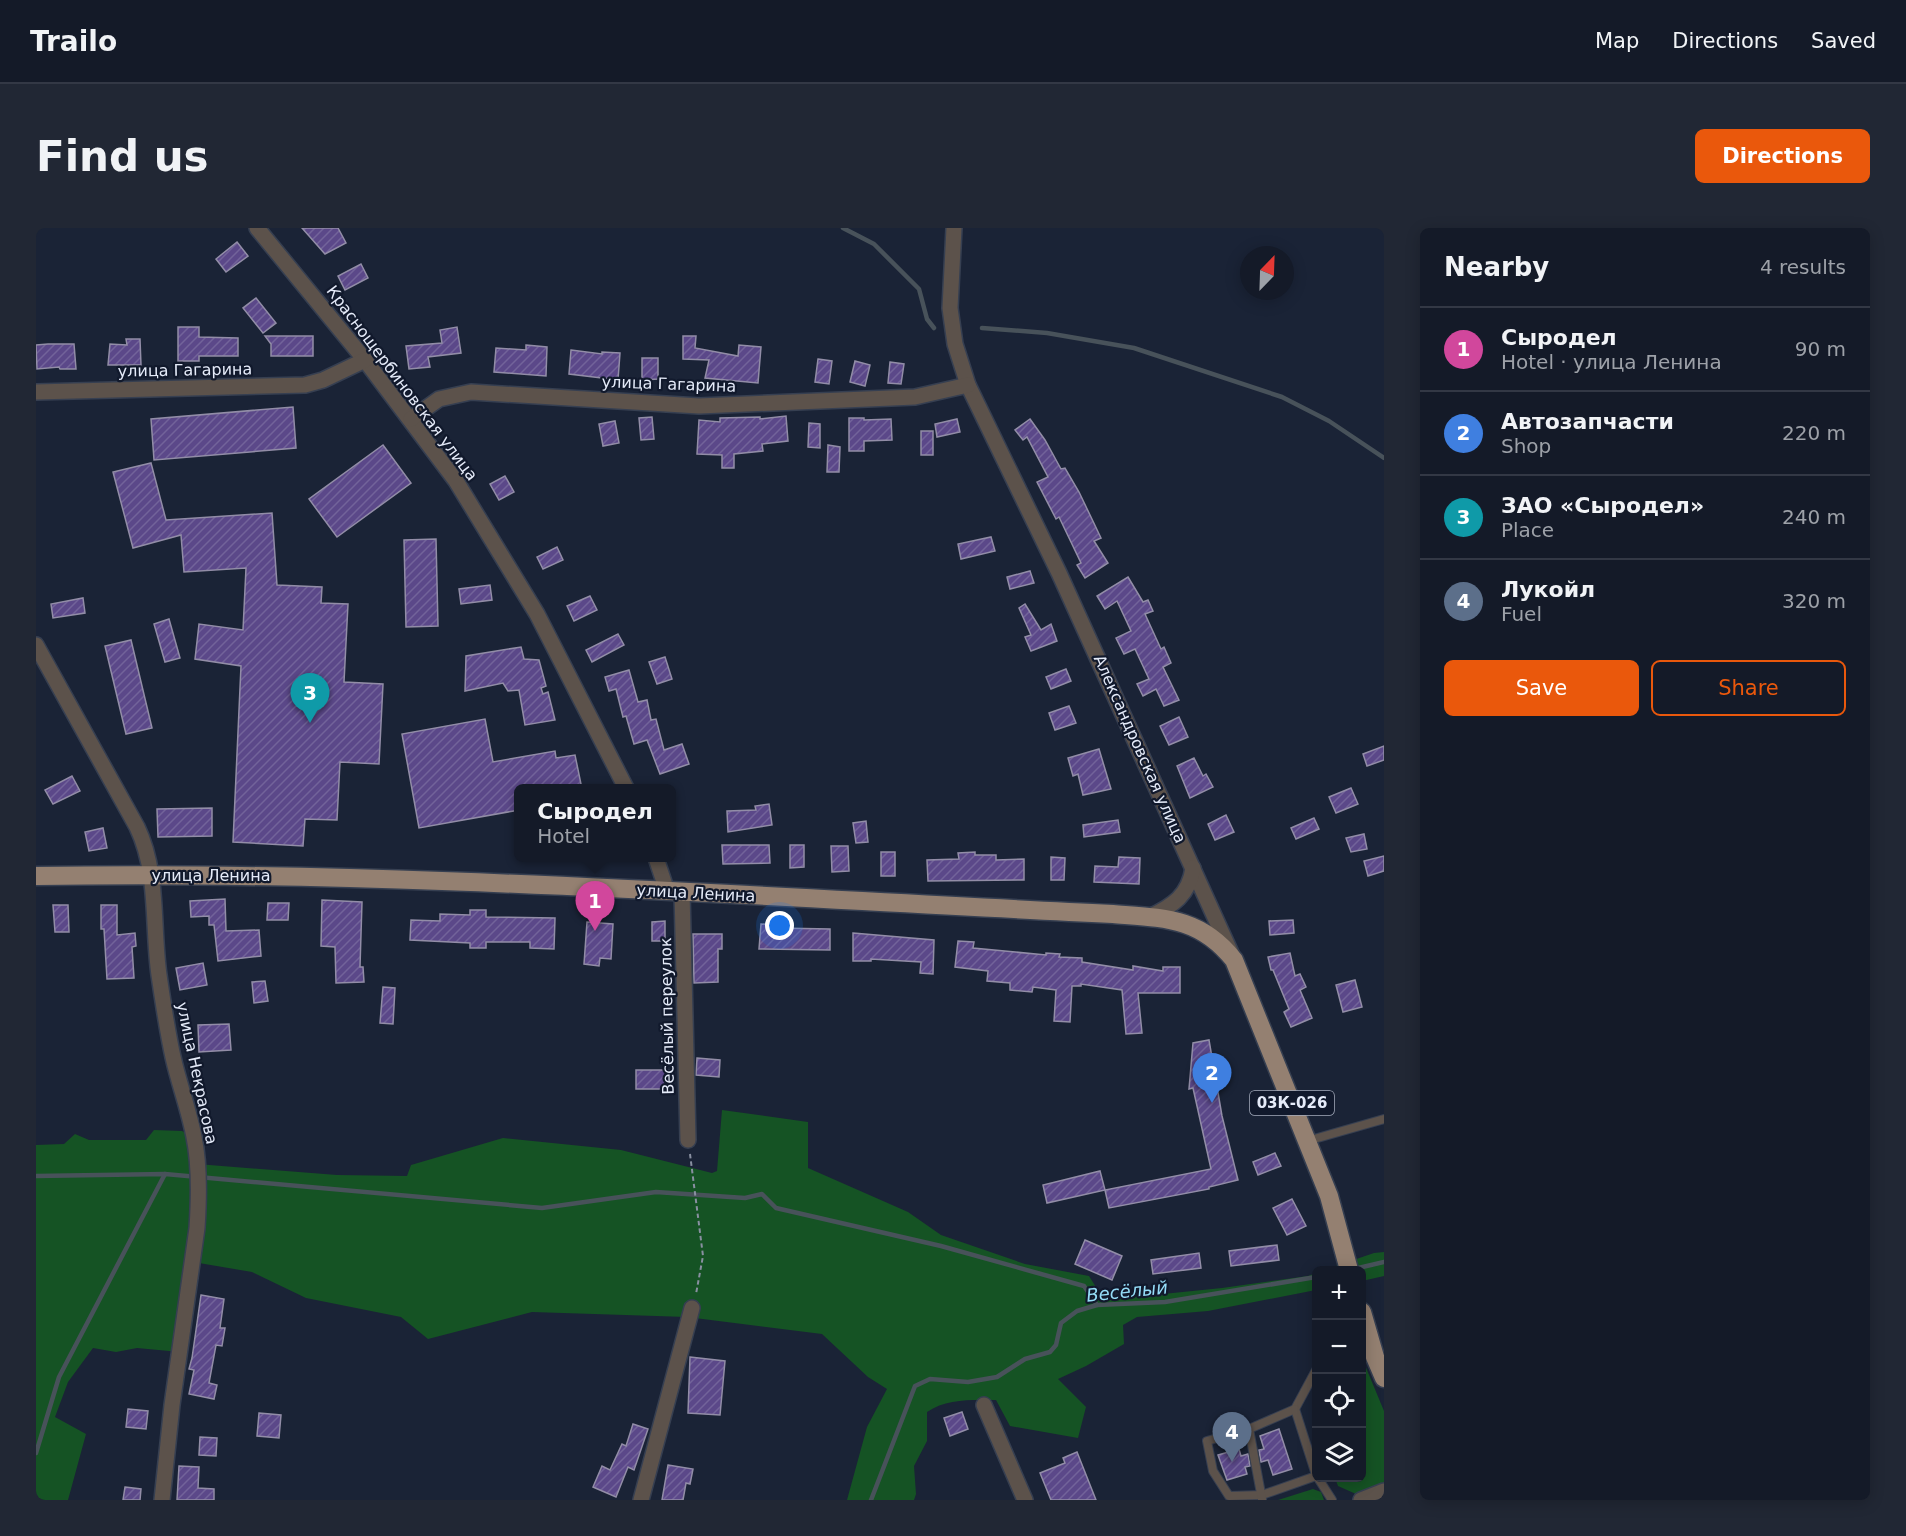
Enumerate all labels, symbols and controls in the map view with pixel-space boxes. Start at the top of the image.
text: Trailo [30,25,117,58]
text: Map [1595,29,1639,53]
text: Directions [1672,29,1778,53]
text: Saved [1811,29,1876,53]
button: Directions [1695,129,1870,183]
text: Find us [36,132,209,181]
north arrow [1240,246,1294,300]
text: Nearby [1444,252,1549,282]
text: 4 results [1760,255,1846,279]
street label: Краснощербиновская улица [322,282,482,484]
text: Сыродел [1501,325,1617,350]
text: 1 [1457,337,1470,361]
text: 90 m [1795,337,1846,361]
text: Hotel · улица Ленина [1501,350,1722,374]
street label: улица Гагарина [118,359,252,381]
street label: улица Гагарина [601,372,737,396]
text: Автозапчасти [1501,409,1674,434]
text: 2 [1457,421,1470,445]
text: 220 m [1782,421,1846,445]
text: Shop [1501,434,1551,458]
text: ЗАО «Сыродел» [1501,493,1704,518]
text: 3 [1457,505,1470,529]
text: 240 m [1782,505,1846,529]
text: Place [1501,518,1554,542]
text: Лукойл [1501,577,1595,602]
text: 4 [1457,589,1470,613]
text: 320 m [1782,589,1846,613]
text: Fuel [1501,602,1542,626]
street label: Александровская улица [1090,652,1190,846]
button: Save [1444,660,1639,716]
button: Share [1651,660,1846,716]
pin: 3 [290,674,330,723]
popup [514,784,676,862]
text: Сыродел [537,799,653,824]
text: Hotel [537,824,590,848]
street label: улица Ленина [152,866,270,885]
street label: улица Ленина [636,880,756,906]
pin: 1 [576,882,614,931]
your location [765,911,794,940]
street label: Весёлый переулок [656,937,678,1095]
street label: улица Некрасова [173,1000,221,1146]
pin: 2 [1192,1054,1232,1103]
road number: 03К-026 [1250,1091,1334,1115]
map controls [1312,1266,1366,1482]
button: + [1312,1266,1366,1320]
water label: Весёлый [1085,1276,1169,1306]
button: − [1312,1320,1366,1374]
button: locate [1312,1374,1366,1428]
pin: 4 [1212,1412,1252,1462]
button: layers [1312,1428,1366,1482]

